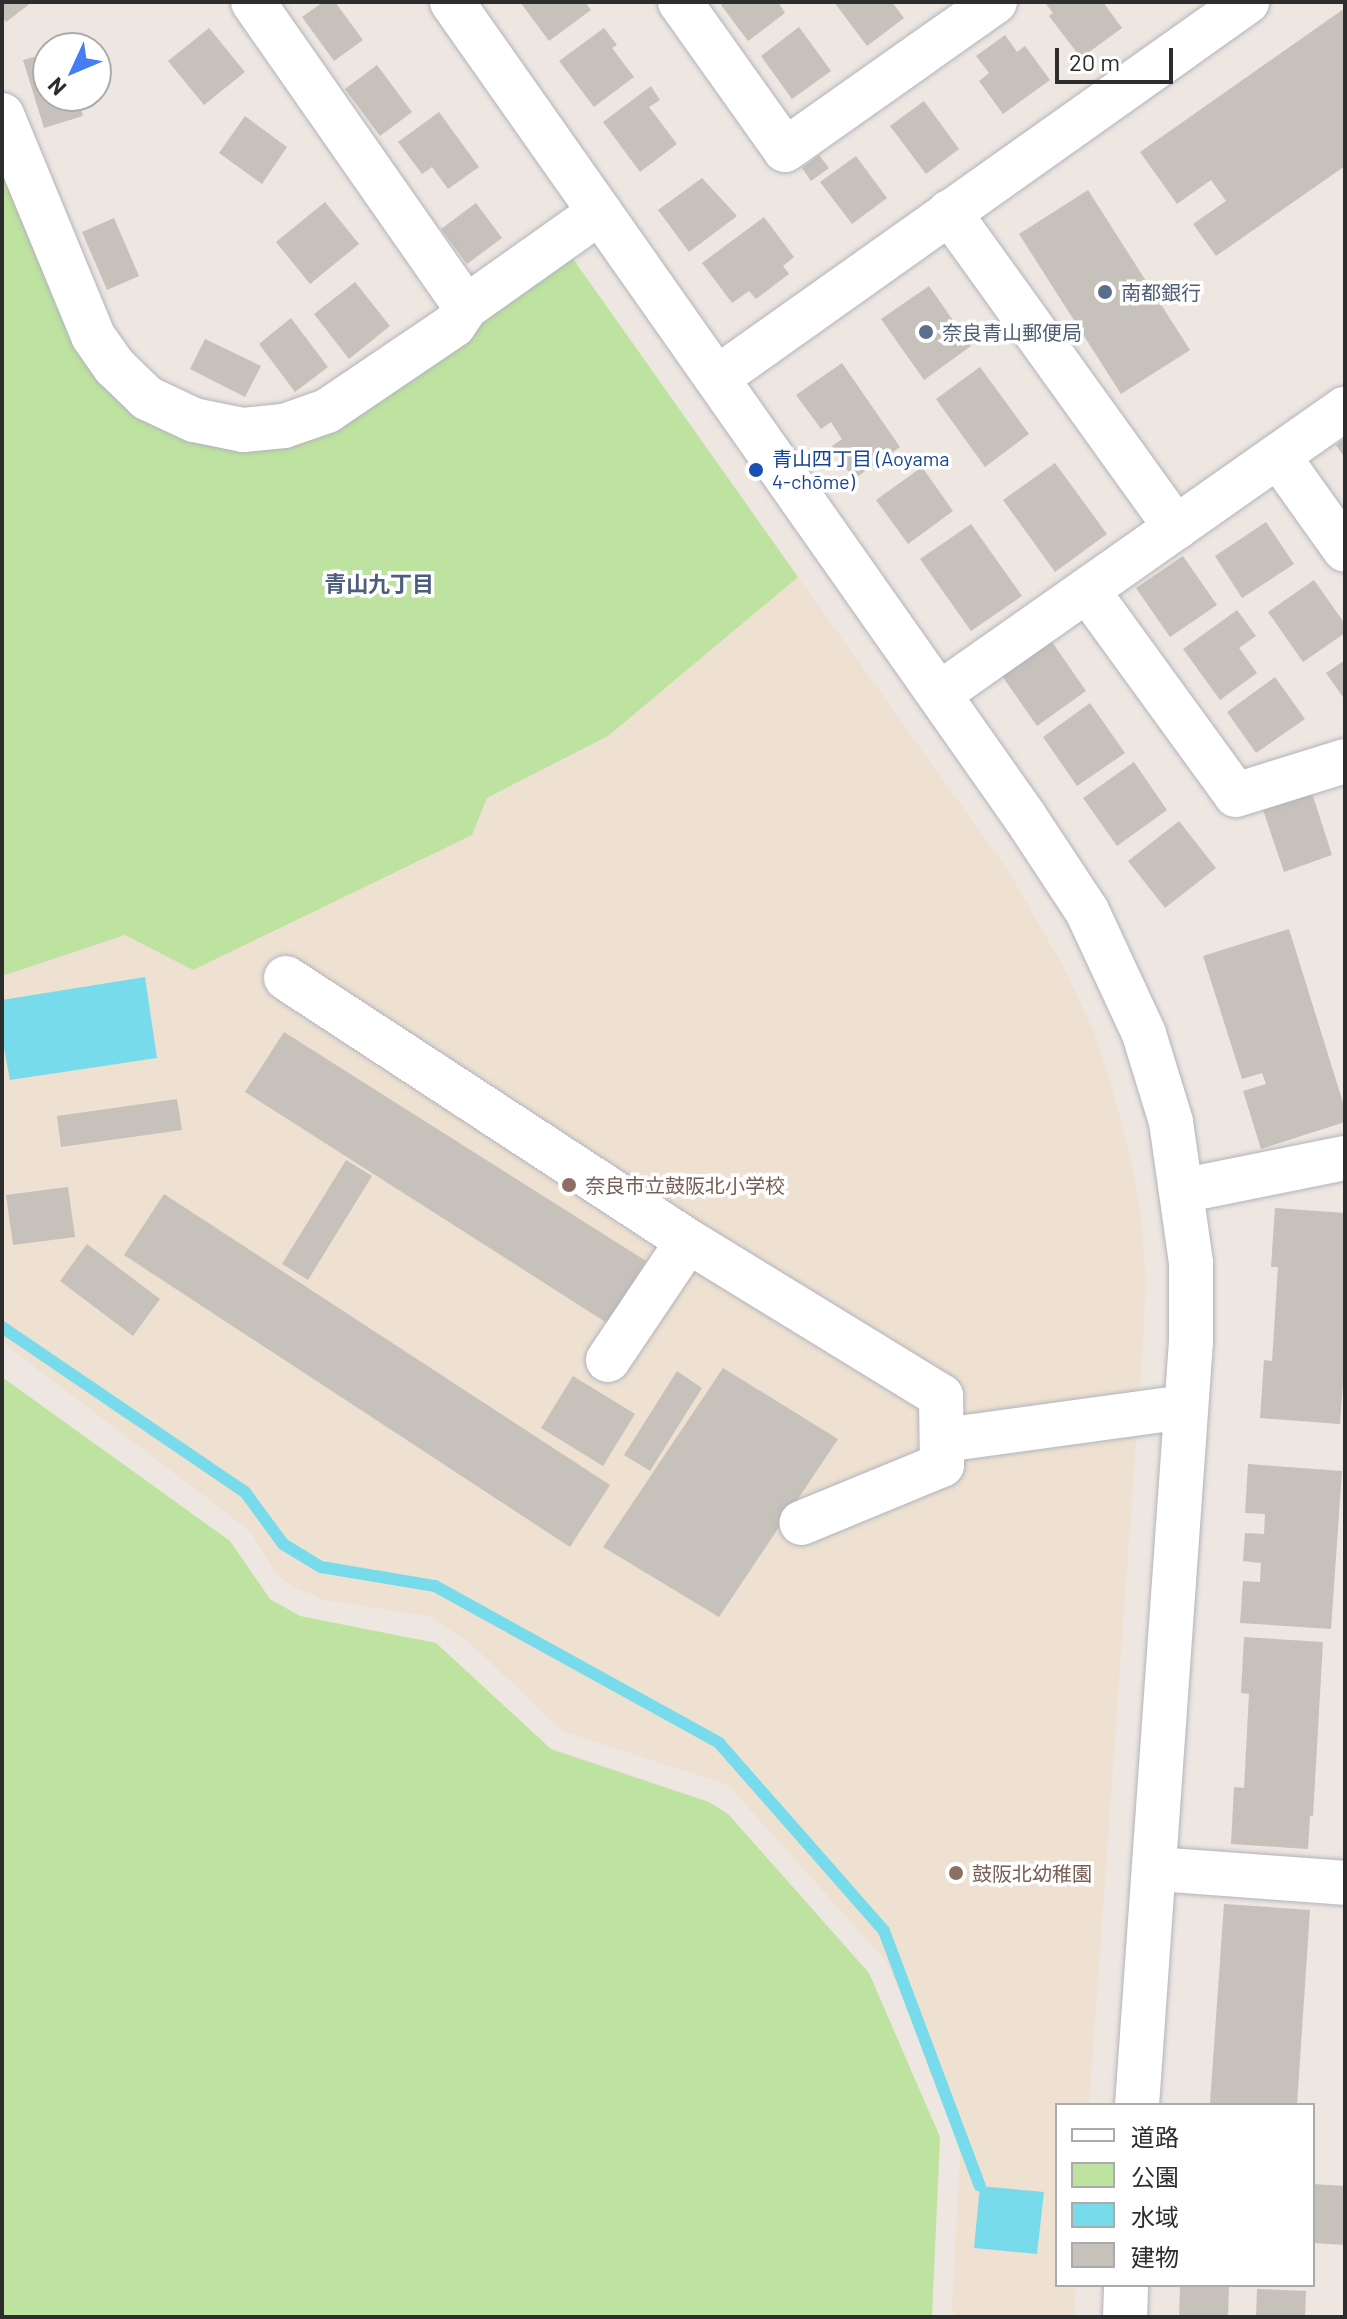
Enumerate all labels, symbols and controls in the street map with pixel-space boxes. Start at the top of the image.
north arrow [32,32,112,112]
scale bar [1059,32,1177,82]
text: 20 m [1069,47,1120,76]
text: N [42,73,71,102]
place label: 南都銀行 [1121,280,1201,304]
marker: 南都銀行 [1096,283,1114,301]
place label: 奈良青山郵便局 [942,320,1082,344]
marker: 奈良青山郵便局 [917,323,935,341]
place label: 青山四丁目 (Aoyama 4-chōme) [772,446,950,493]
marker: 青山四丁目 (Aoyama 4-chōme) [747,461,765,479]
district label: 青山九丁目 [324,571,434,597]
place label: 奈良市立鼓阪北小学校 [585,1173,785,1197]
marker: 奈良市立鼓阪北小学校 [560,1176,578,1194]
place label: 鼓阪北幼稚園 [972,1861,1092,1885]
marker: 鼓阪北幼稚園 [947,1864,965,1882]
legend [1055,2103,1315,2287]
text: 道路 [1131,2122,1179,2151]
text: 公園 [1131,2162,1179,2191]
text: 水域 [1131,2202,1179,2231]
text: 建物 [1131,2242,1179,2271]

